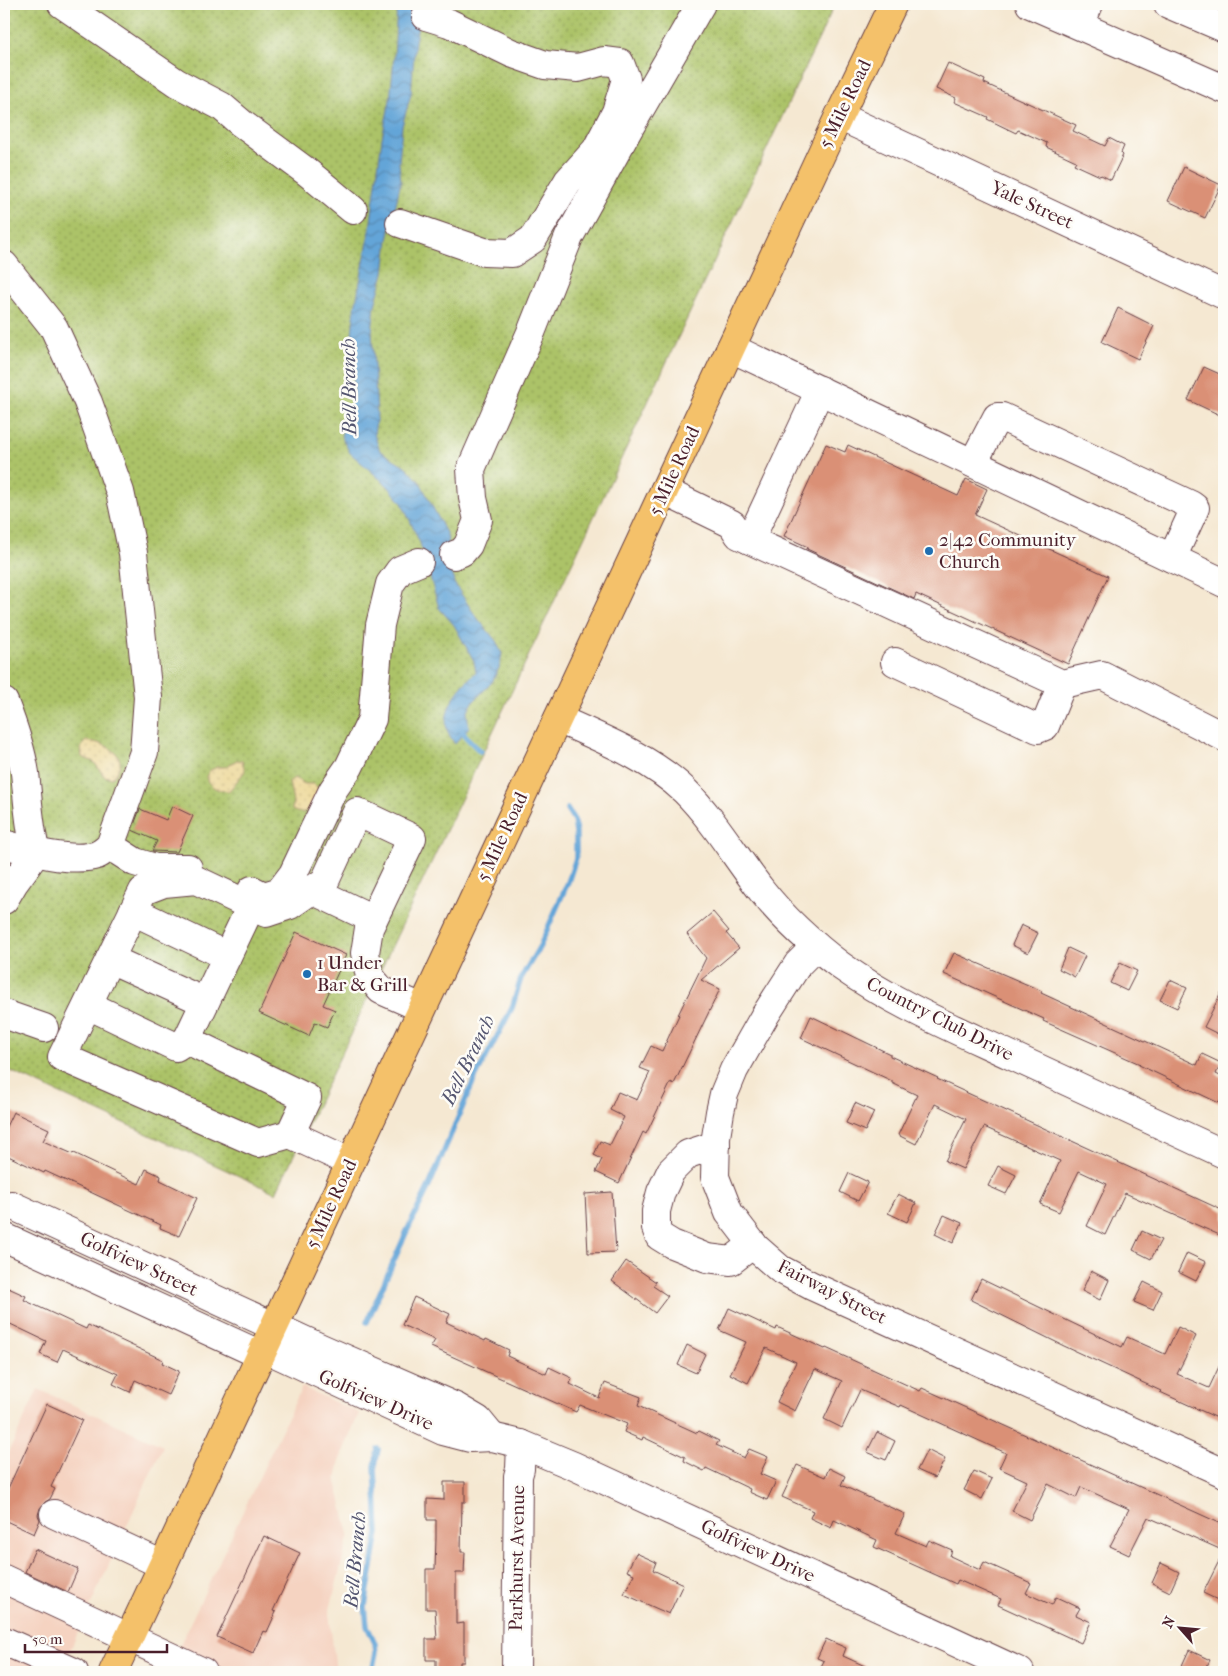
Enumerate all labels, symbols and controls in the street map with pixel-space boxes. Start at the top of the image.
street label: 5 Mile Road [814,55,876,152]
street label: Yale Street [986,176,1077,234]
water label: Bell Branch [337,338,361,437]
street label: 5 Mile Road [644,422,705,519]
place label: 2|42 Community Church [939,529,1077,573]
marker: 2|42 Community Church [923,545,935,557]
street label: 5 Mile Road [472,788,533,885]
place label: 1 Under Bar & Grill [317,952,408,996]
marker: 1 Under Bar & Grill [301,968,313,980]
street label: Country Club Drive [863,972,1017,1066]
water label: Bell Branch [436,1011,500,1109]
street label: 5 Mile Road [301,1155,362,1252]
street label: Golfview Street [77,1227,201,1301]
street label: Fairway Street [774,1255,890,1329]
street label: Golfview Drive [315,1365,437,1435]
street label: Parkhurst Avenue [505,1485,529,1631]
water label: Bell Branch [339,1511,371,1610]
street label: Golfview Drive [697,1515,819,1587]
north arrow [1156,1604,1206,1654]
text: N [1159,1613,1179,1631]
scale bar [25,1621,168,1653]
text: 50 m [32,1630,63,1648]

